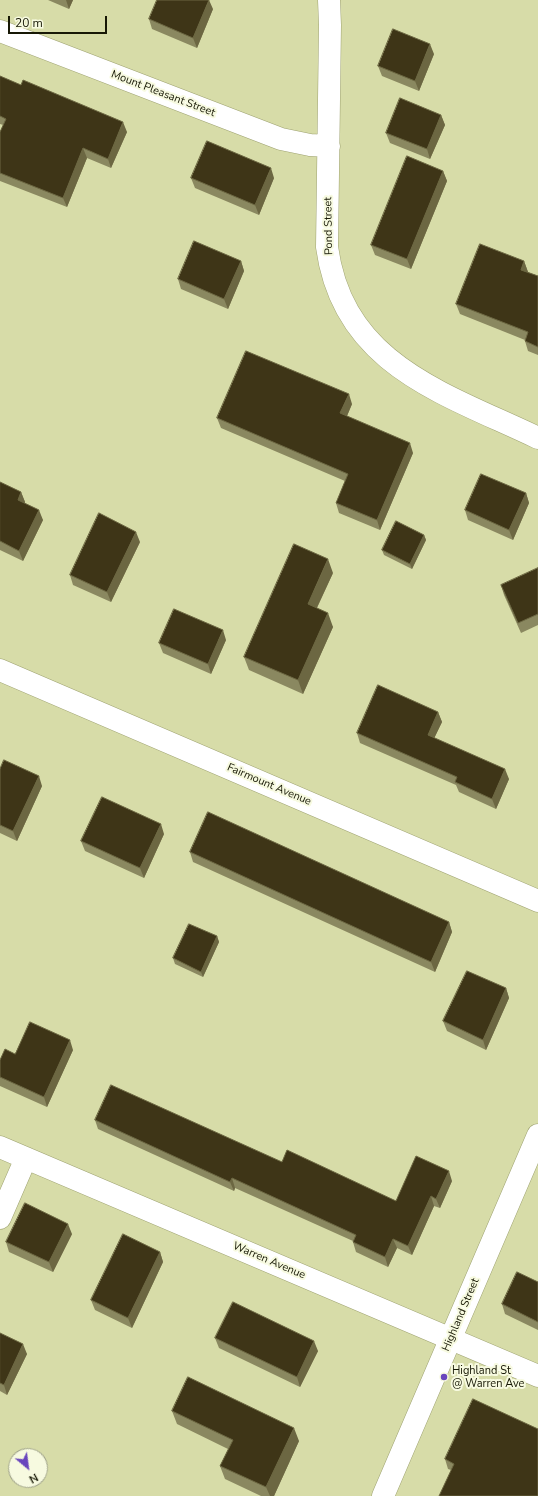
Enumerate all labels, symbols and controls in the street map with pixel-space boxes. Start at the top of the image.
scale bar [10,8,109,34]
text: 20 m [15,15,43,31]
street label: Mount Pleasant Street [109,68,217,120]
street label: Pond Street [322,197,336,255]
street label: Fairmount Avenue [225,761,313,809]
street label: Warren Avenue [231,1240,307,1282]
street label: Highland Street [440,1276,482,1354]
place label: Highland St @ Warren Ave [452,1364,524,1390]
marker: Highland St @ Warren Ave [439,1372,449,1382]
north arrow [8,1448,48,1488]
text: N [26,1469,41,1487]

